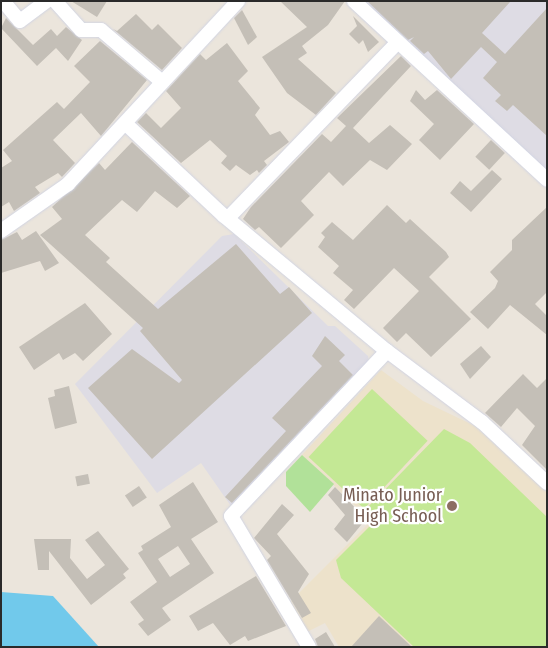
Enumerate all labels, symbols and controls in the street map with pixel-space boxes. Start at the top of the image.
place label: Minato Junior High School [343,485,442,528]
marker: Minato Junior High School [446,500,458,512]

